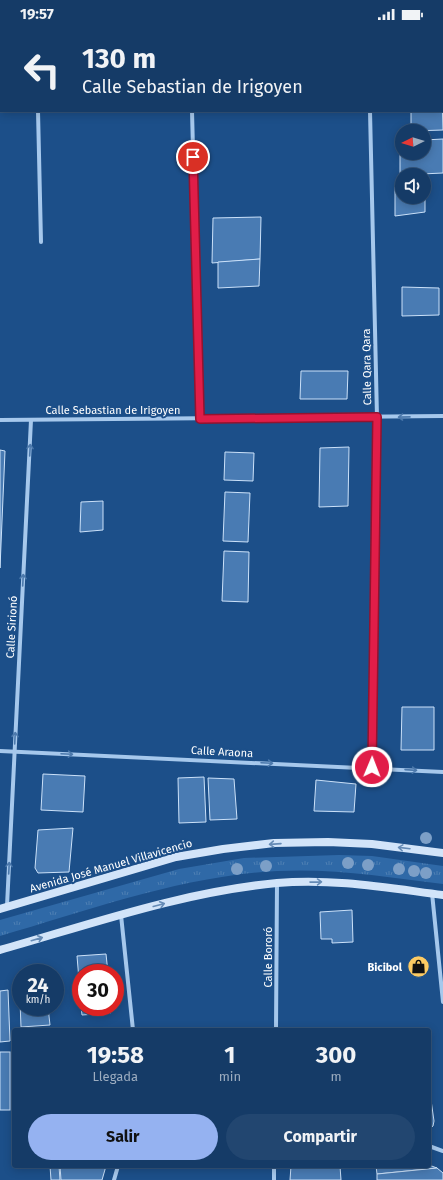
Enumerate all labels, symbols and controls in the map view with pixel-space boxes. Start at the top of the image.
text: 19:57 [20,5,54,23]
text: 130 m [82,42,156,75]
icon: left [16,44,68,96]
text: Calle Sebastian de Irigoyen [82,76,303,98]
north arrow [395,124,431,160]
map controls [395,124,431,204]
pin [176,140,210,174]
icon: arrive [182,146,204,168]
button: sound [395,168,431,204]
street label: Calle Qara Qara [360,328,374,405]
street label: Calle Sebastian de Irigoyen [46,404,180,417]
one-way arrow [398,413,411,421]
one-way arrow [26,444,33,457]
one-way arrow [20,574,27,587]
street label: Calle Sirionó [4,595,20,659]
one-way arrow [12,732,19,745]
street label: Calle Araona [191,744,253,760]
position arrow [351,746,393,788]
one-way arrow [60,750,73,758]
one-way arrow [260,759,273,766]
one-way arrow [404,766,417,773]
street label: Avenida José Manuel Villavicencio [28,837,194,895]
one-way arrow [269,840,282,847]
one-way arrow [398,844,411,852]
one-way arrow [5,862,13,875]
one-way arrow [309,879,322,886]
one-way arrow [152,901,165,908]
street label: Calle Bororó [262,926,275,988]
one-way arrow [31,935,44,942]
shop icon: Bicibol [405,954,431,980]
place label: Bicibol [367,961,403,974]
speed limit sign: 30 [72,964,124,1016]
text: 24 [27,973,49,997]
text: km/h [26,994,50,1006]
text: 19:58 [87,1041,144,1069]
text: 1 [224,1041,235,1069]
text: 300 [316,1041,356,1069]
text: Llegada [93,1069,138,1084]
text: min [219,1069,241,1084]
text: m [330,1069,342,1084]
button: Salir [28,1114,218,1160]
button: Compartir [226,1114,415,1160]

